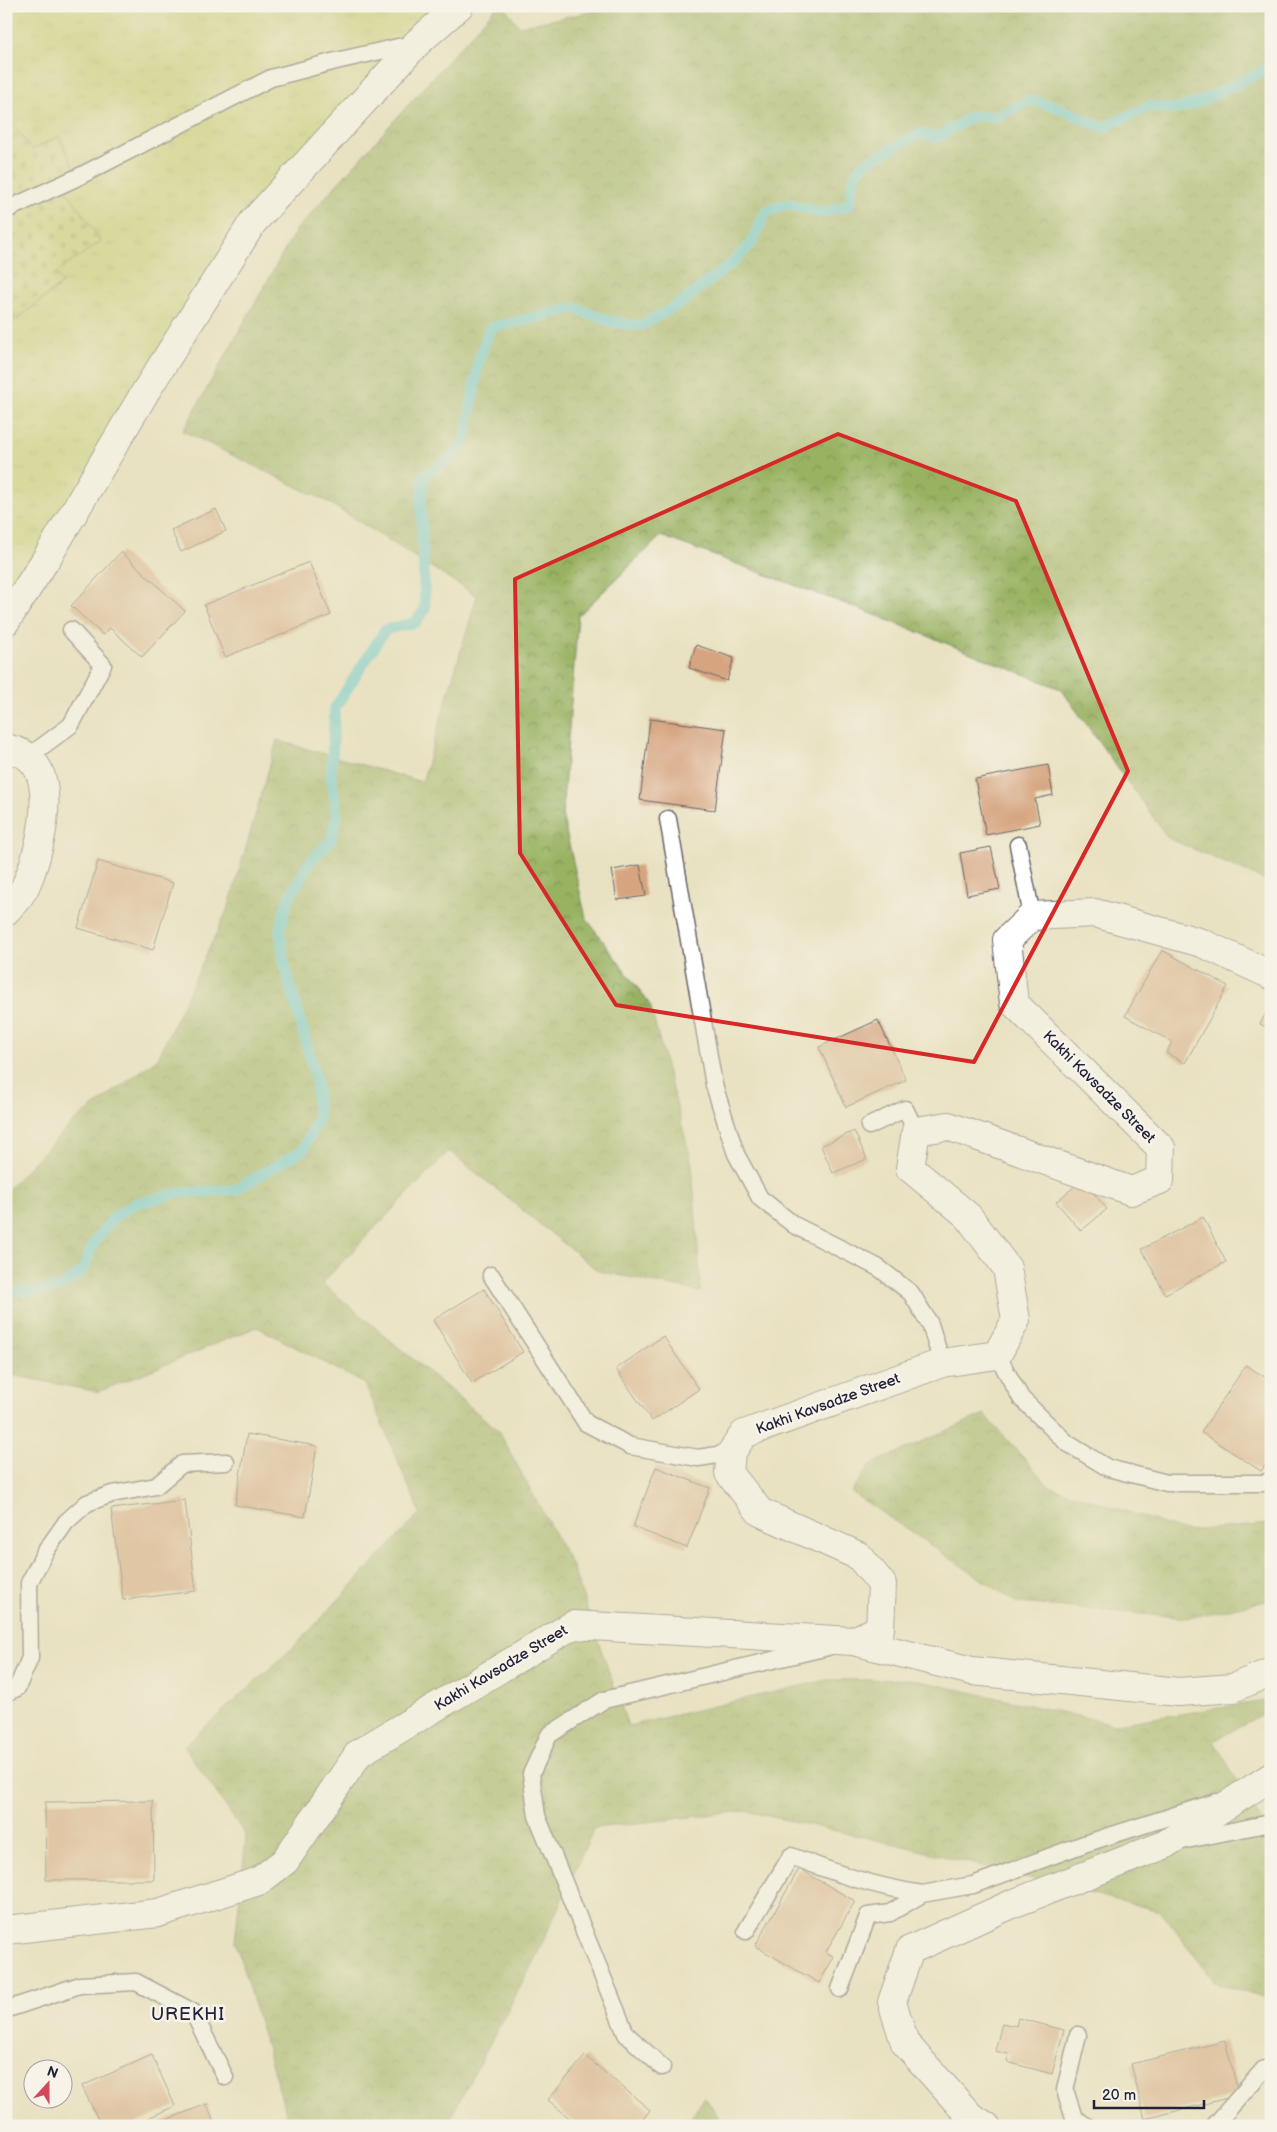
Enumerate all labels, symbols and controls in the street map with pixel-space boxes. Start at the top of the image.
street label: Kakhi Kavsadze Street [1039,1027,1160,1148]
street label: Kakhi Kavsadze Street [753,1369,903,1439]
street label: Kakhi Kavsadze Street [431,1621,571,1715]
district label: UREKHI [151,2004,225,2025]
north arrow [22,2060,72,2110]
text: N [45,2063,60,2082]
scale bar [1094,2077,1204,2109]
text: 20 m [1102,2086,1136,2105]

